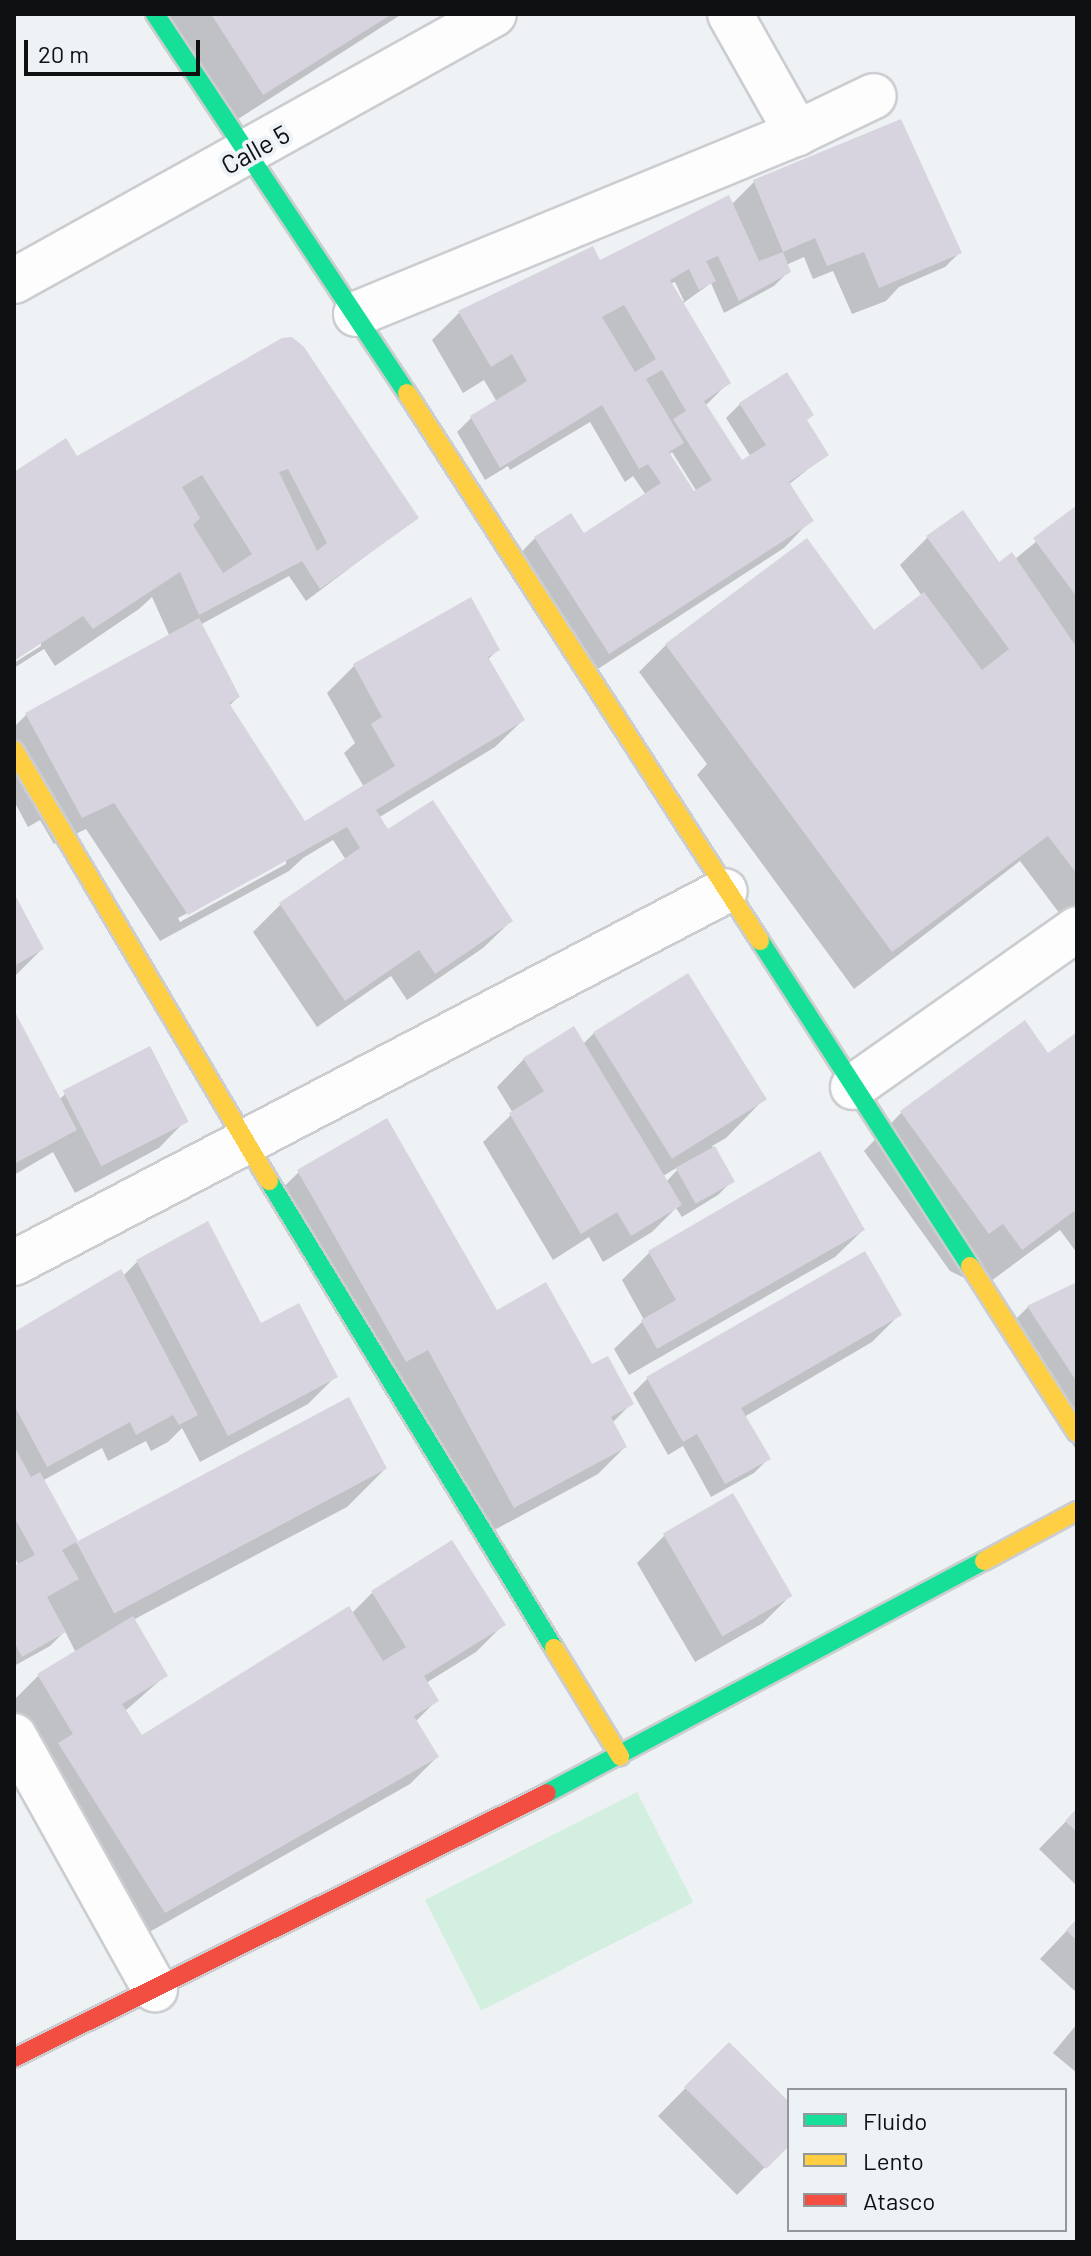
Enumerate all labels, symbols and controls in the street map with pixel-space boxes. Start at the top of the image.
scale bar [28,24,204,74]
text: 20 m [38,39,89,68]
street label: Calle 5 [215,118,295,180]
legend [787,2088,1067,2232]
text: Fluido [863,2106,927,2135]
text: Lento [863,2146,924,2175]
text: Atasco [863,2186,935,2215]

